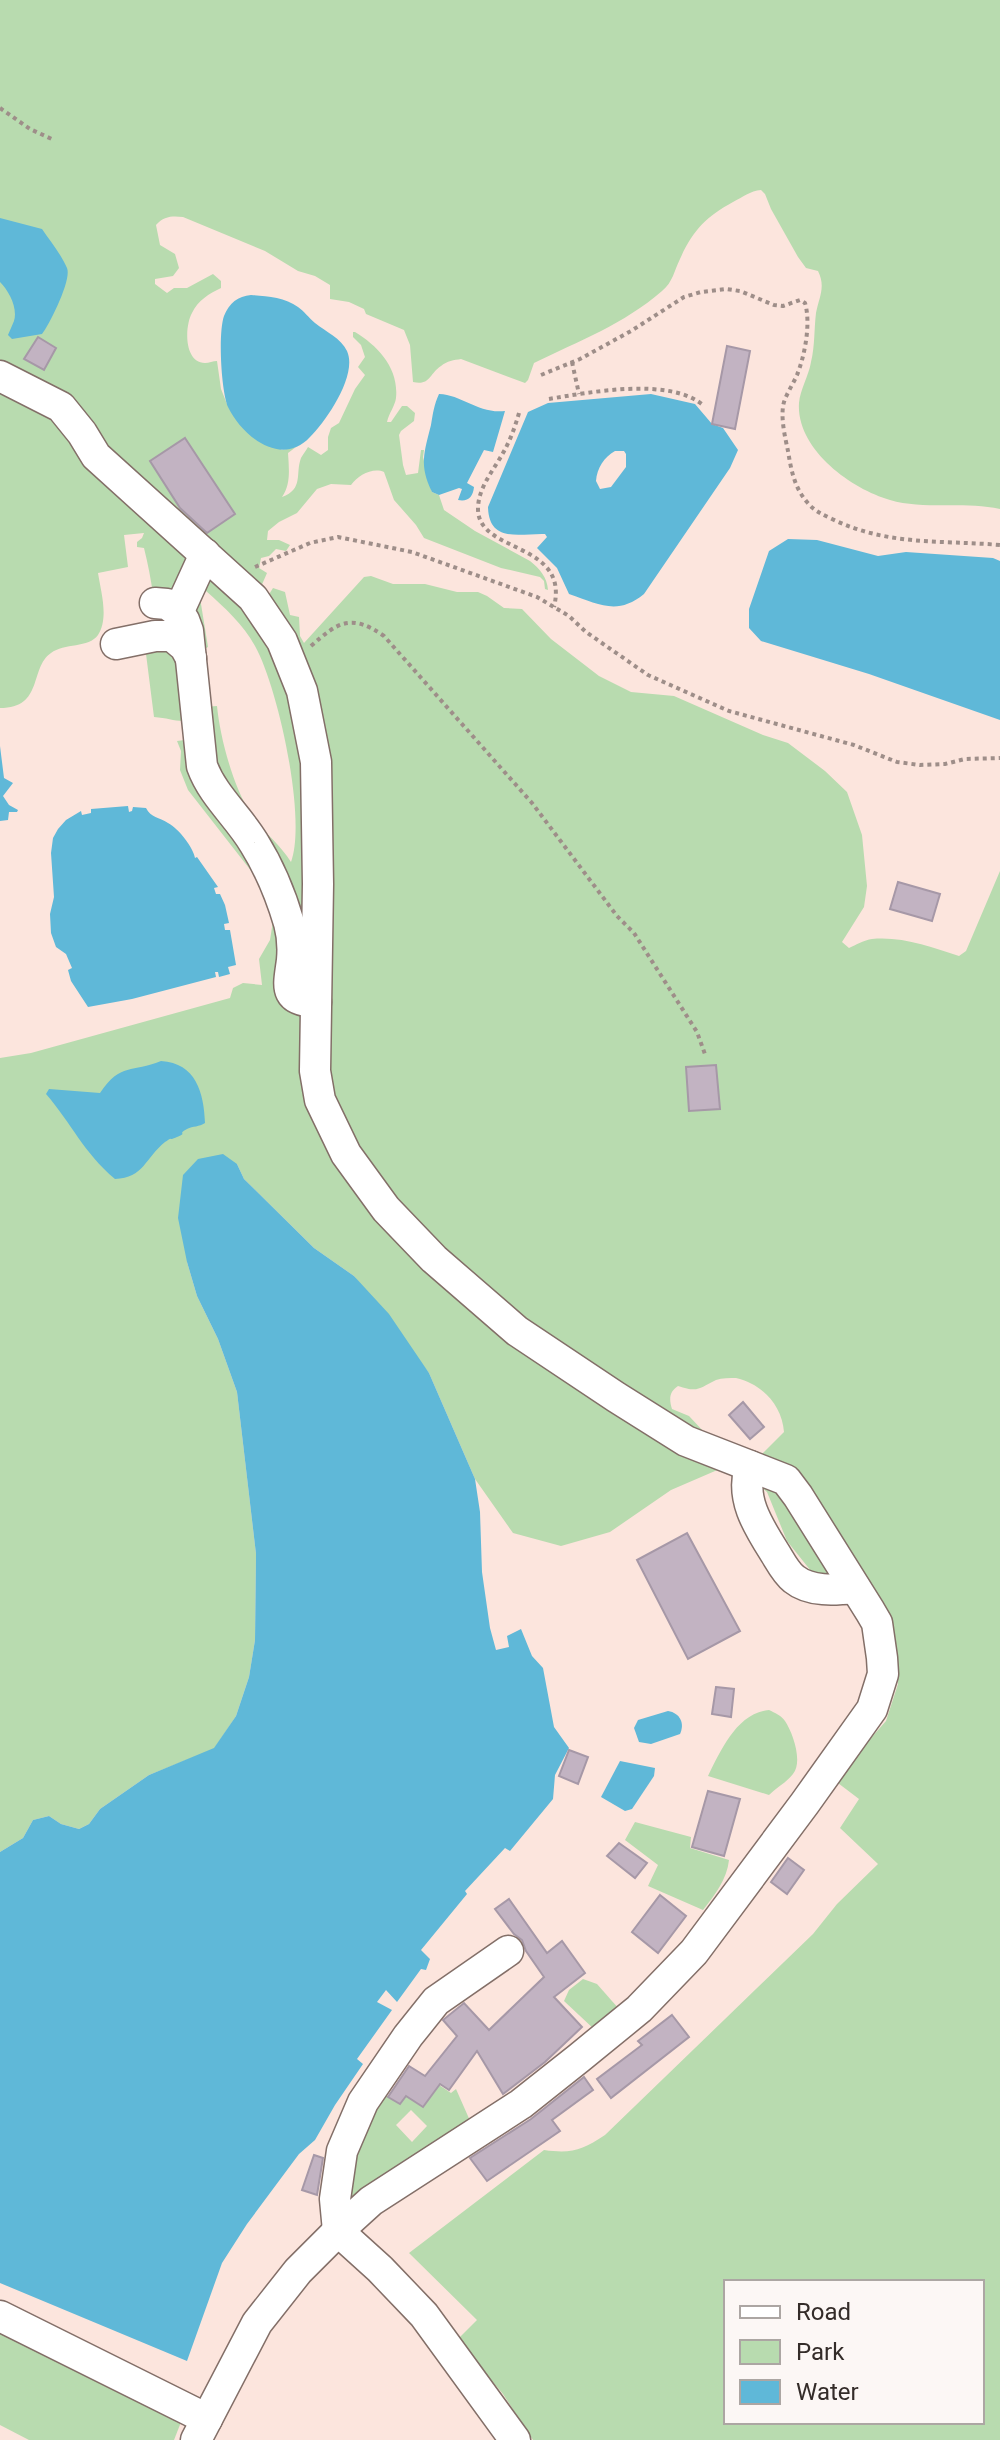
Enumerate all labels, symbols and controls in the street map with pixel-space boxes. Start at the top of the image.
legend [724,2280,984,2424]
text: Road [796,2298,851,2326]
text: Park [796,2338,845,2366]
text: Water [796,2378,859,2406]

